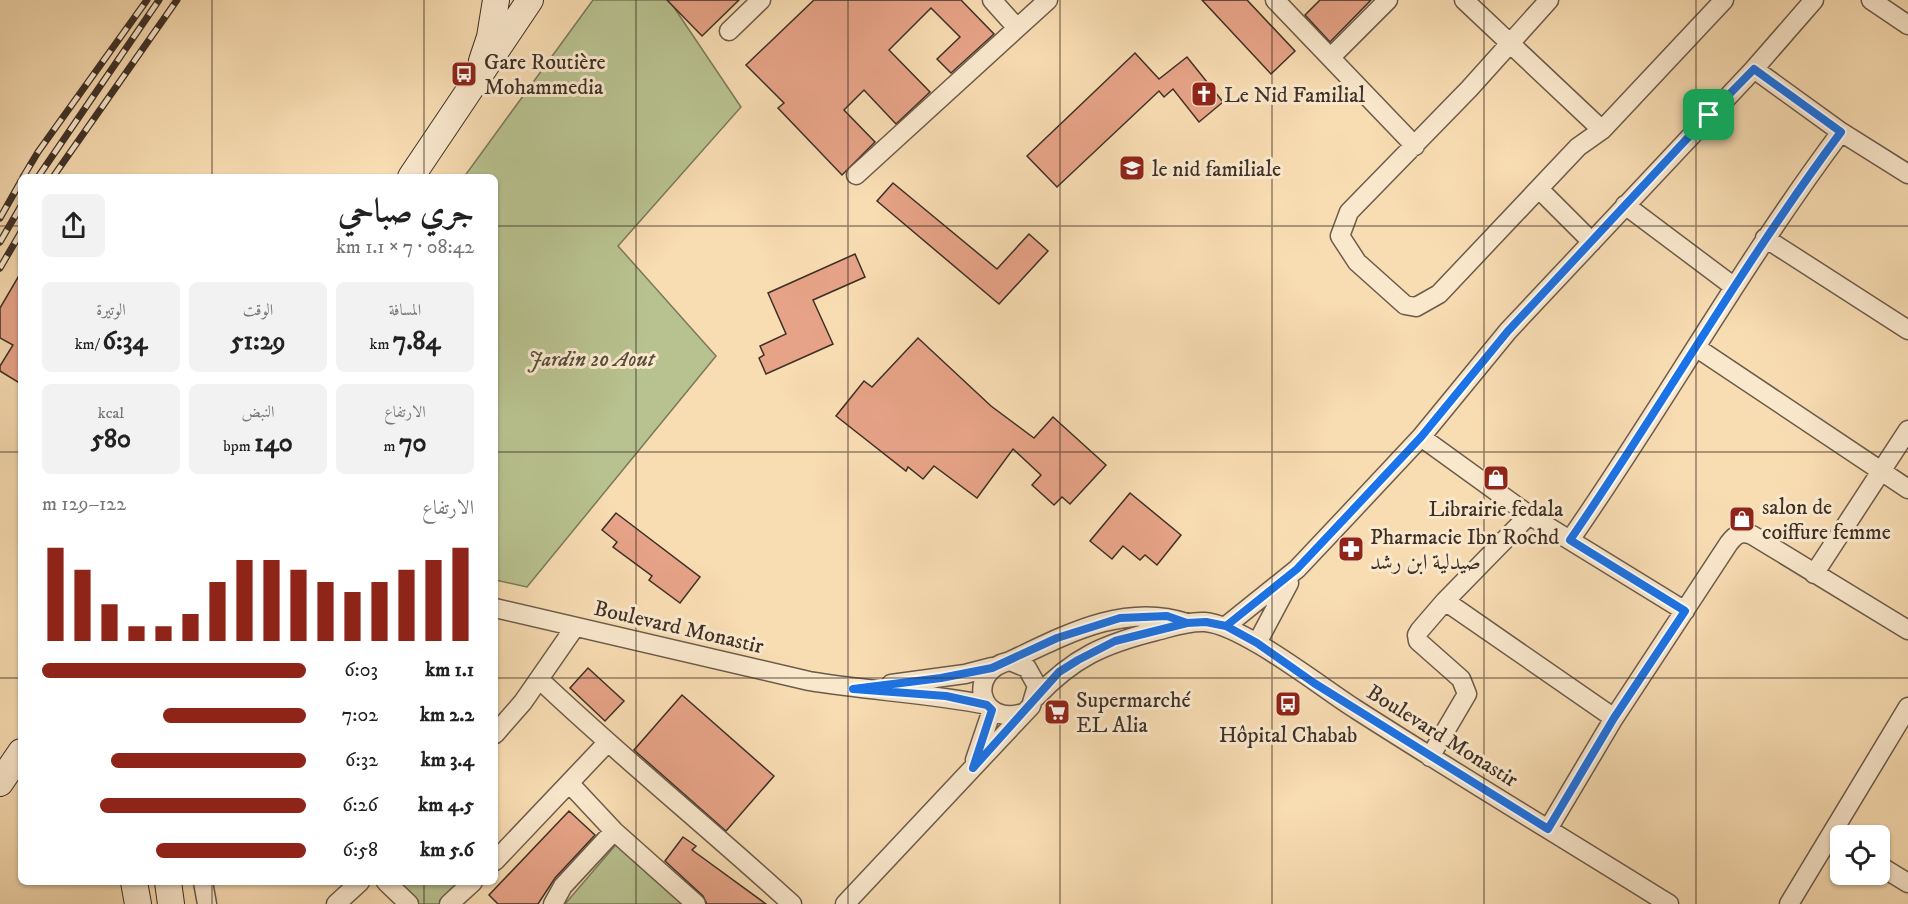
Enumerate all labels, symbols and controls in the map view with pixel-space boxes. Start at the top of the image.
place label: Gare Routière Mohammedia [484,49,606,101]
bus stop icon: Gare Routière Mohammedia [449,59,479,89]
church icon: Le Nid Familial [1189,79,1219,109]
place label: Le Nid Familial [1224,82,1366,109]
pin [1683,89,1734,140]
icon: arrive [1692,98,1725,131]
school or university icon: le nid familiale [1117,153,1147,183]
place label: le nid familiale [1152,156,1281,183]
text: جري صباحي [338,192,474,233]
button: share [42,194,105,257]
text: 08:42 · 7 × 1.1 km [336,235,474,260]
text: الوتيرة [96,300,126,320]
text: الوقت [243,300,273,320]
text: المسافة [389,300,421,320]
text: 6:34 [102,325,147,358]
text: 51:29 [231,325,286,358]
text: 7.84 [393,325,441,358]
text: /km [75,334,102,354]
text: km [369,334,393,354]
park label: Jardin 20 Aout [527,346,656,373]
text: النبض [242,402,274,422]
text: الارتفاع [384,402,426,422]
text: kcal [98,403,124,423]
text: 580 [91,423,131,456]
text: 140 [254,427,293,460]
text: 70 [399,427,427,460]
text: bpm [223,436,254,456]
text: m [383,436,399,456]
shop icon: Librairie fedala [1481,463,1511,493]
text: 122–129 m [42,492,126,517]
place label: salon de coiffure femme [1762,494,1891,546]
text: الارتفاع [422,496,474,521]
place label: Librairie fedala [1429,496,1564,523]
shop icon: salon de coiffure femme [1727,504,1757,534]
place label: Pharmacie Ibn Rochd صيدلية ابن رشد [1370,524,1559,576]
pharmacy icon: Pharmacie Ibn Rochd صيدلية ابن رشد [1336,534,1366,564]
street label: Boulevard Monastir [591,595,767,660]
text: 6:03 [344,658,378,683]
text: 1.1 km [425,658,474,683]
street label: Boulevard Monastir [1362,679,1524,794]
place label: Supermarché EL Alia [1076,687,1191,739]
bus stop icon: Hôpital Chabab [1273,689,1303,719]
supermarket icon: Supermarché EL Alia [1042,697,1072,727]
text: 7:02 [342,703,378,728]
text: 2.2 km [420,703,474,728]
place label: Hôpital Chabab [1219,722,1357,749]
text: 6:32 [345,748,378,773]
text: 3.4 km [421,748,474,773]
text: 6:26 [342,793,378,818]
text: 4.5 km [418,793,474,818]
map controls [1830,825,1890,885]
button: locate [1830,825,1890,885]
text: 6:58 [342,838,378,863]
text: 5.6 km [420,838,474,863]

